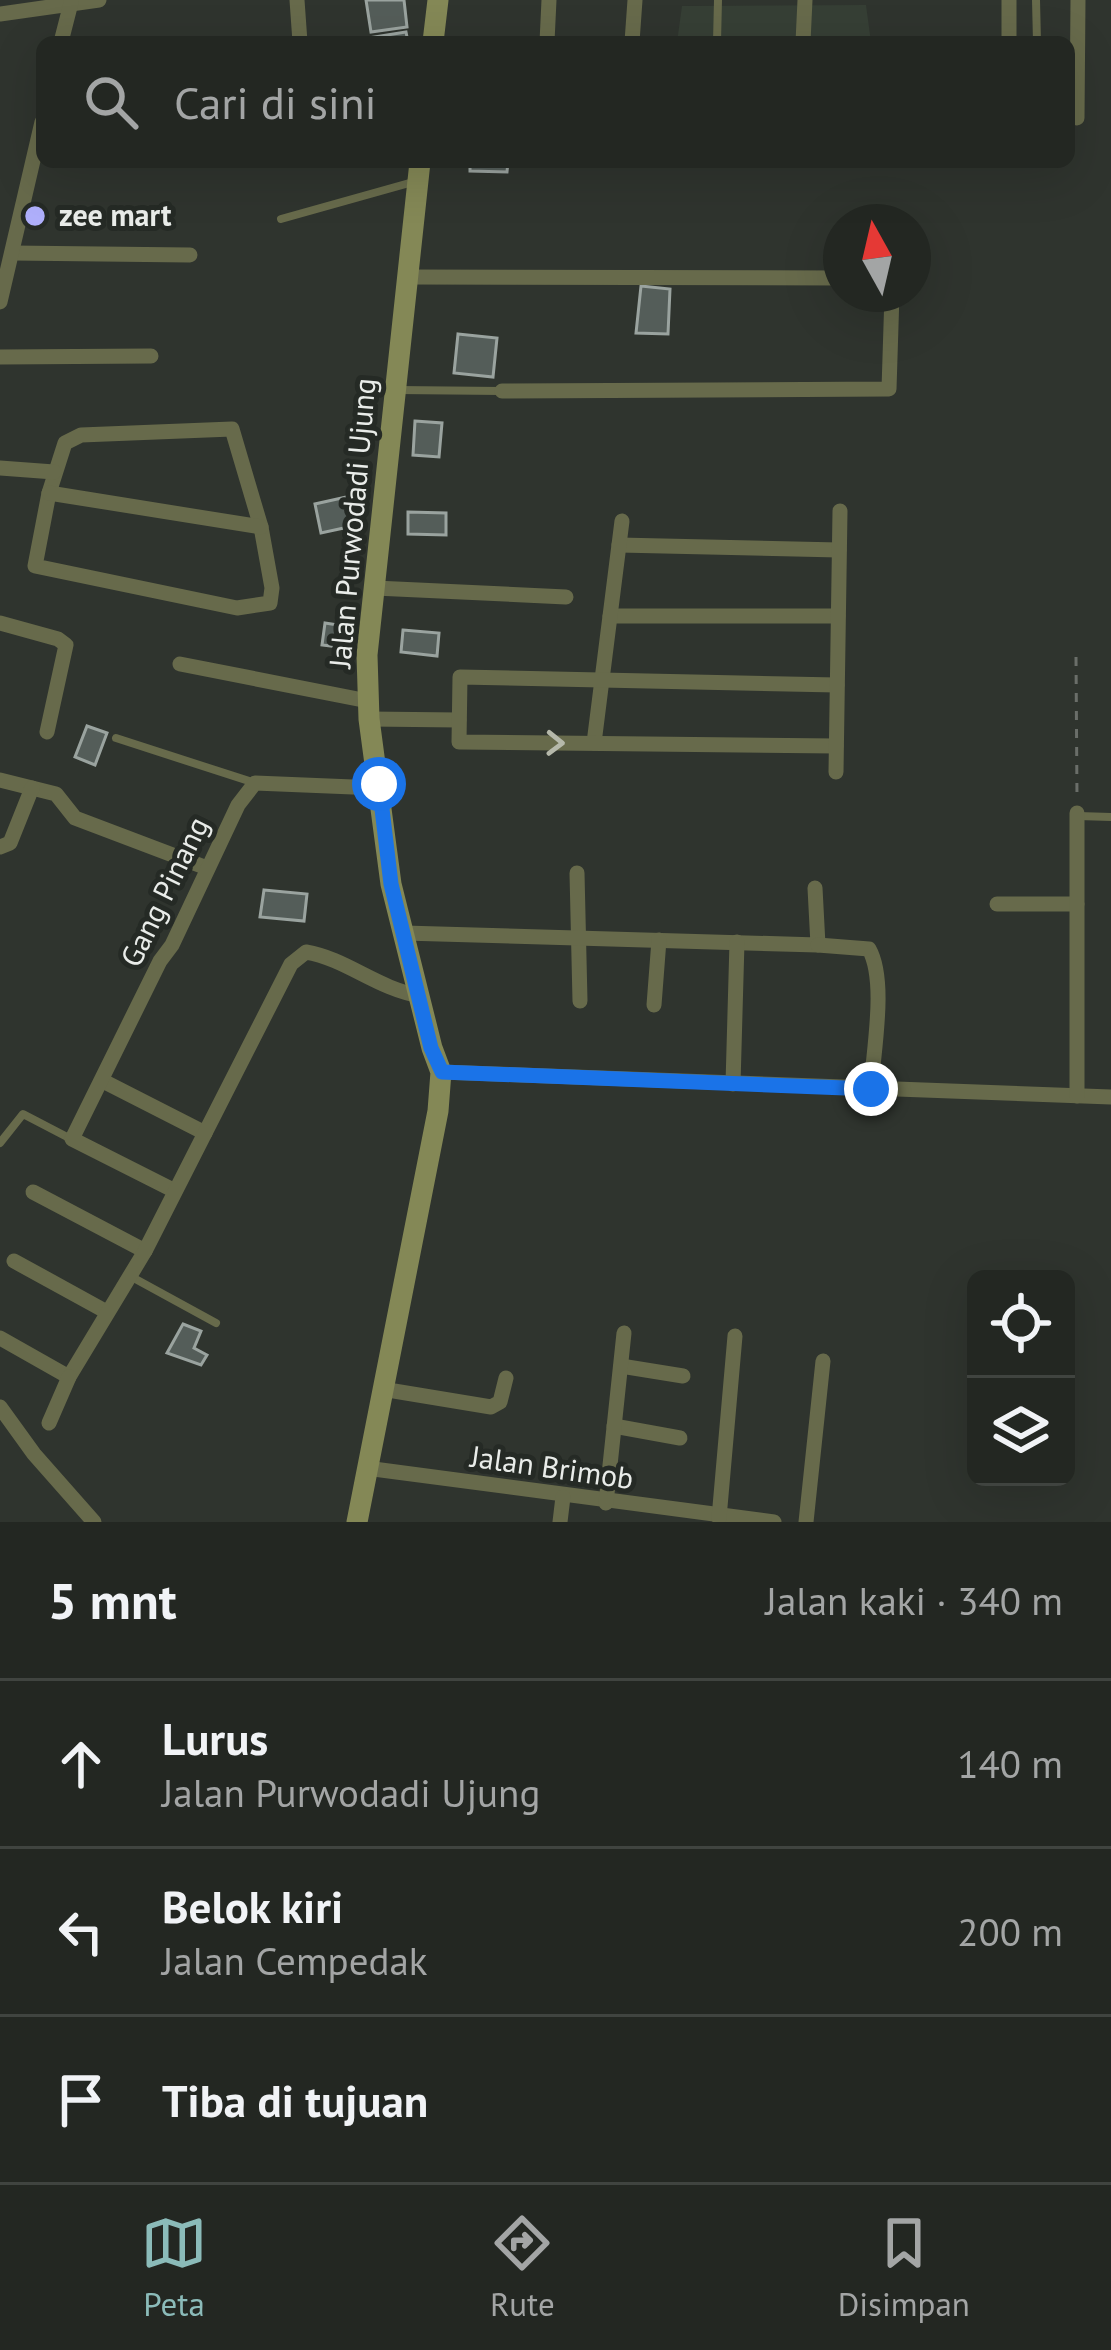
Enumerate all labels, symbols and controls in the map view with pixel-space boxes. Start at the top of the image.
search box [36,36,1075,168]
icon: search [78,69,144,135]
text: Cari di sini [174,73,377,131]
place label: zee mart [59,195,172,234]
marker: zee mart [22,203,48,229]
north arrow [823,204,931,312]
street label: Jalan Purwodadi Ujung [319,376,384,672]
one-way arrow [547,730,565,756]
route start [352,757,406,811]
street label: Gang Pinang [111,810,217,973]
route end [844,1062,898,1116]
map controls [967,1270,1075,1486]
button: locate [967,1270,1075,1378]
button: layers [967,1378,1075,1486]
street label: Jalan Brimob [466,1436,636,1497]
text: 5 mnt [48,1567,176,1633]
text: Jalan kaki · 340 m [766,1575,1063,1626]
text: Lurus [162,1709,268,1767]
icon: ahead [48,1731,114,1797]
text: 140 m [957,1738,1063,1789]
text: Jalan Purwodadi Ujung [162,1767,540,1818]
text: Belok kiri [162,1877,343,1935]
icon: left [48,1899,114,1965]
text: 200 m [957,1906,1063,1957]
text: Jalan Cempedak [162,1935,427,1986]
icon: arrive [48,2067,114,2133]
text: Tiba di tujuan [162,2071,428,2129]
tab: Peta [141,2210,207,2325]
tab: Rute [489,2210,555,2325]
tab: Disimpan [838,2210,970,2325]

